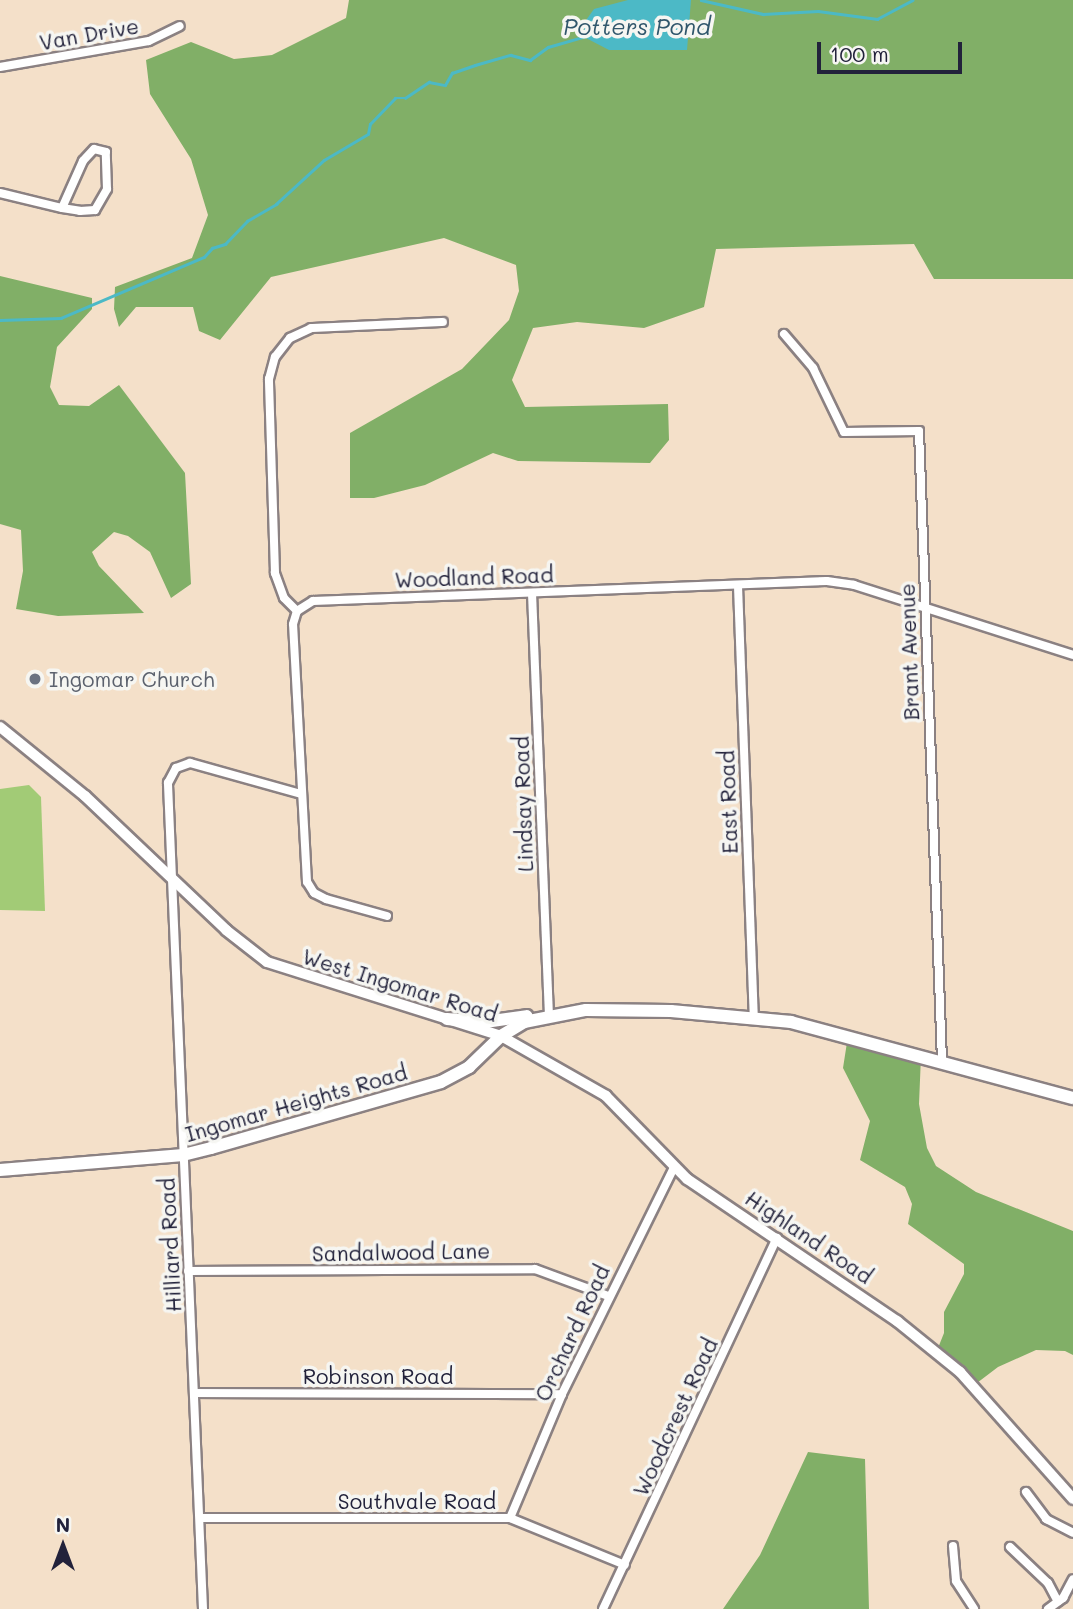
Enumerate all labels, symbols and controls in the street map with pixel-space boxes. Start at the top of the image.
water label: Potters Pond [563,12,711,40]
street label: Van Drive [37,13,141,55]
scale bar [821,28,966,72]
text: 100 m [830,40,889,67]
street label: Woodland Road [394,562,554,592]
street label: Brant Avenue [894,583,924,721]
place label: Ingomar Church [49,666,215,692]
marker: Ingomar Church [27,671,43,687]
street label: Lindsay Road [508,736,538,872]
street label: East Road [714,750,742,854]
street label: West Ingomar Road [300,943,500,1027]
street label: Ingomar Heights Road [182,1059,410,1147]
street label: Hilliard Road [154,1177,186,1313]
street label: Highland Road [741,1185,877,1289]
street label: Sandalwood Lane [312,1238,490,1266]
street label: Orchard Road [529,1261,615,1405]
street label: Woodcrest Road [627,1334,723,1500]
street label: Robinson Road [303,1363,453,1389]
street label: Southvale Road [338,1488,496,1514]
north arrow [28,1511,98,1581]
text: N [56,1512,70,1537]

